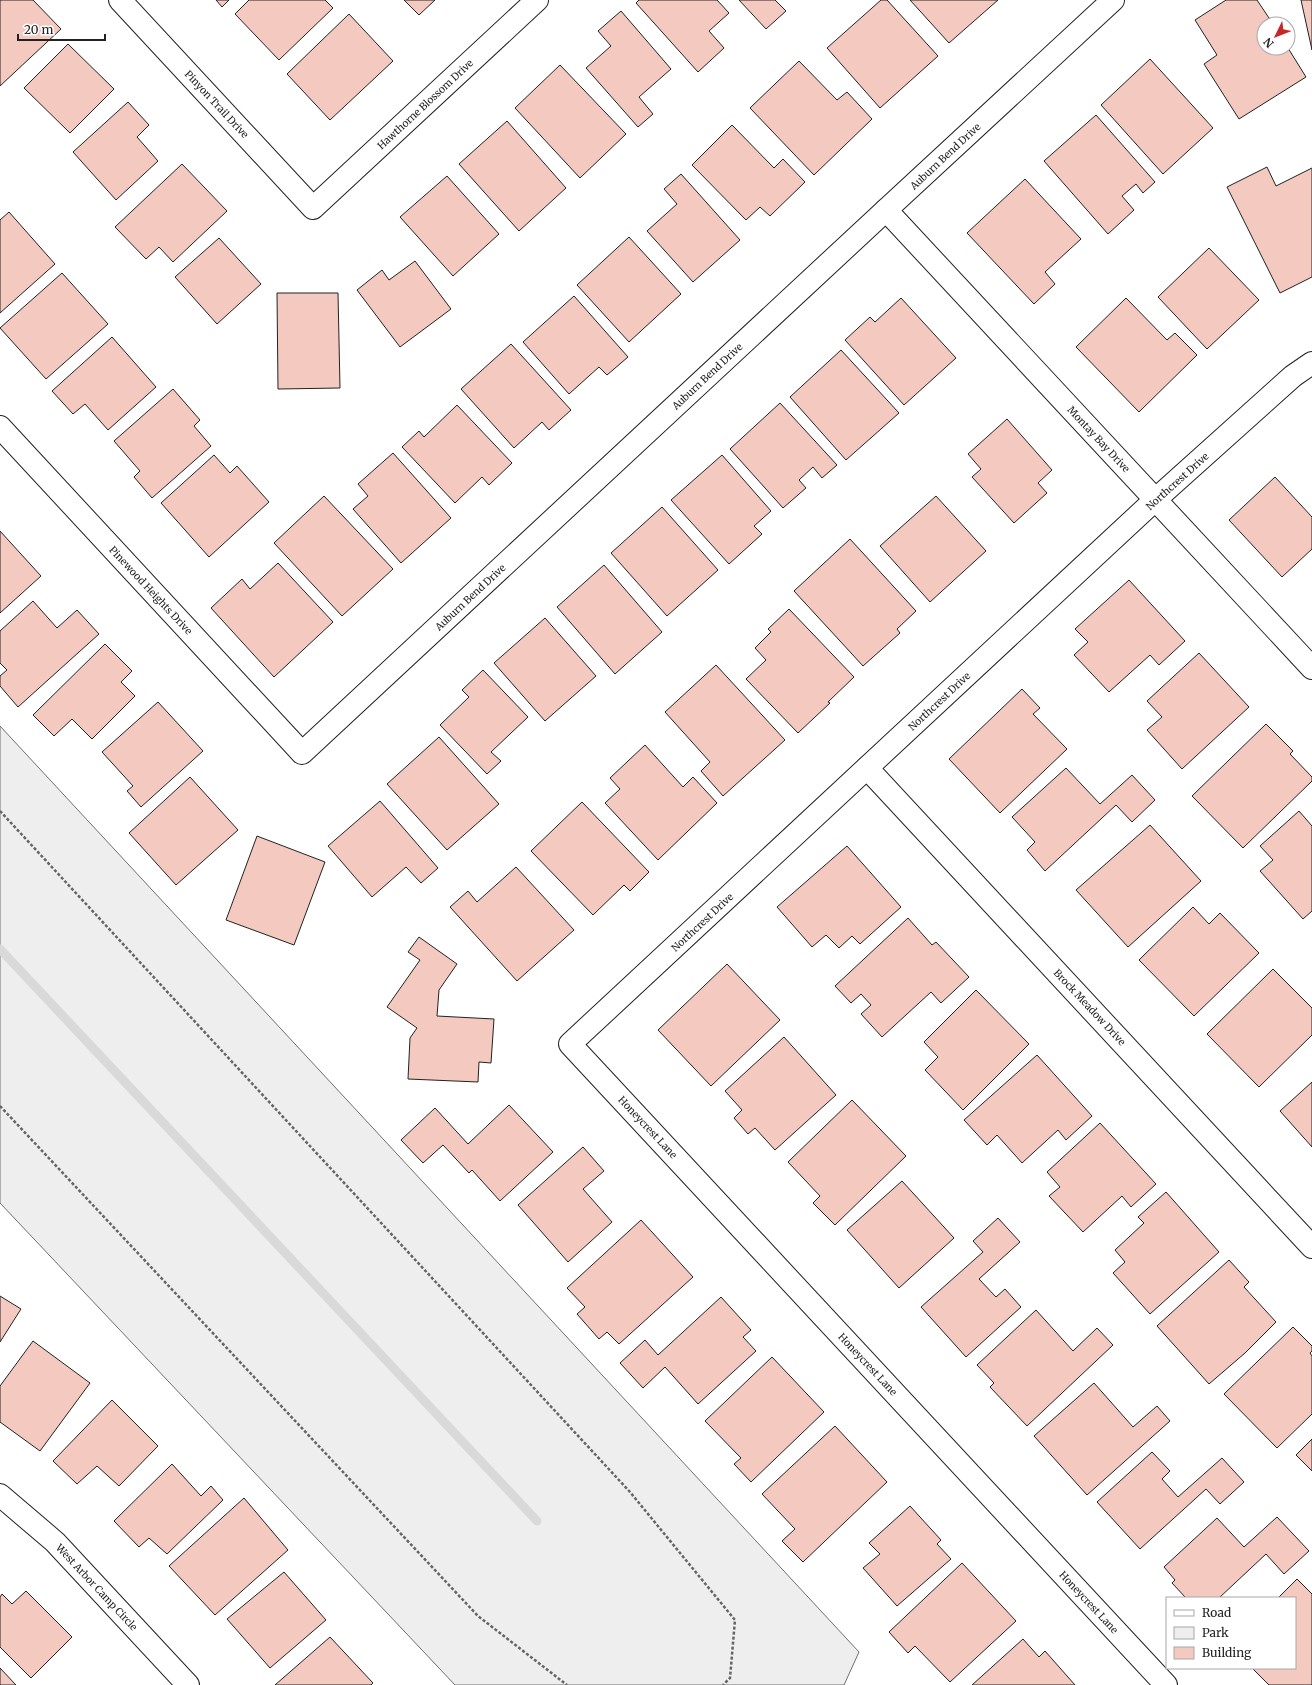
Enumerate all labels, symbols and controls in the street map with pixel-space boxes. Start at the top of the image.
scale bar [18,16,105,42]
north arrow [1256,16,1296,56]
text: 20 m [24,22,53,37]
text: N [1260,35,1277,51]
street label: Hawthorne Blossom Drive [375,57,476,152]
street label: Pinyon Trail Drive [182,68,251,141]
street label: Auburn Bend Drive [907,120,983,193]
street label: Auburn Bend Drive [669,340,745,413]
street label: Montay Bay Drive [1065,404,1133,475]
street label: Northcrest Drive [1143,450,1211,513]
street label: Pinewood Heights Drive [106,543,195,637]
street label: Auburn Bend Drive [432,561,508,634]
street label: Northcrest Drive [906,669,973,733]
street label: Northcrest Drive [669,890,736,954]
street label: Brock Meadow Drive [1051,966,1128,1048]
street label: Honeycrest Lane [615,1093,680,1161]
street label: Honeycrest Lane [835,1330,900,1398]
street label: West Arbor Camp Circle [52,1541,140,1633]
street label: Honeycrest Lane [1056,1568,1121,1636]
legend [1166,1597,1296,1669]
text: Road [1202,1605,1231,1620]
text: Park [1202,1625,1229,1640]
text: Building [1202,1645,1252,1660]

